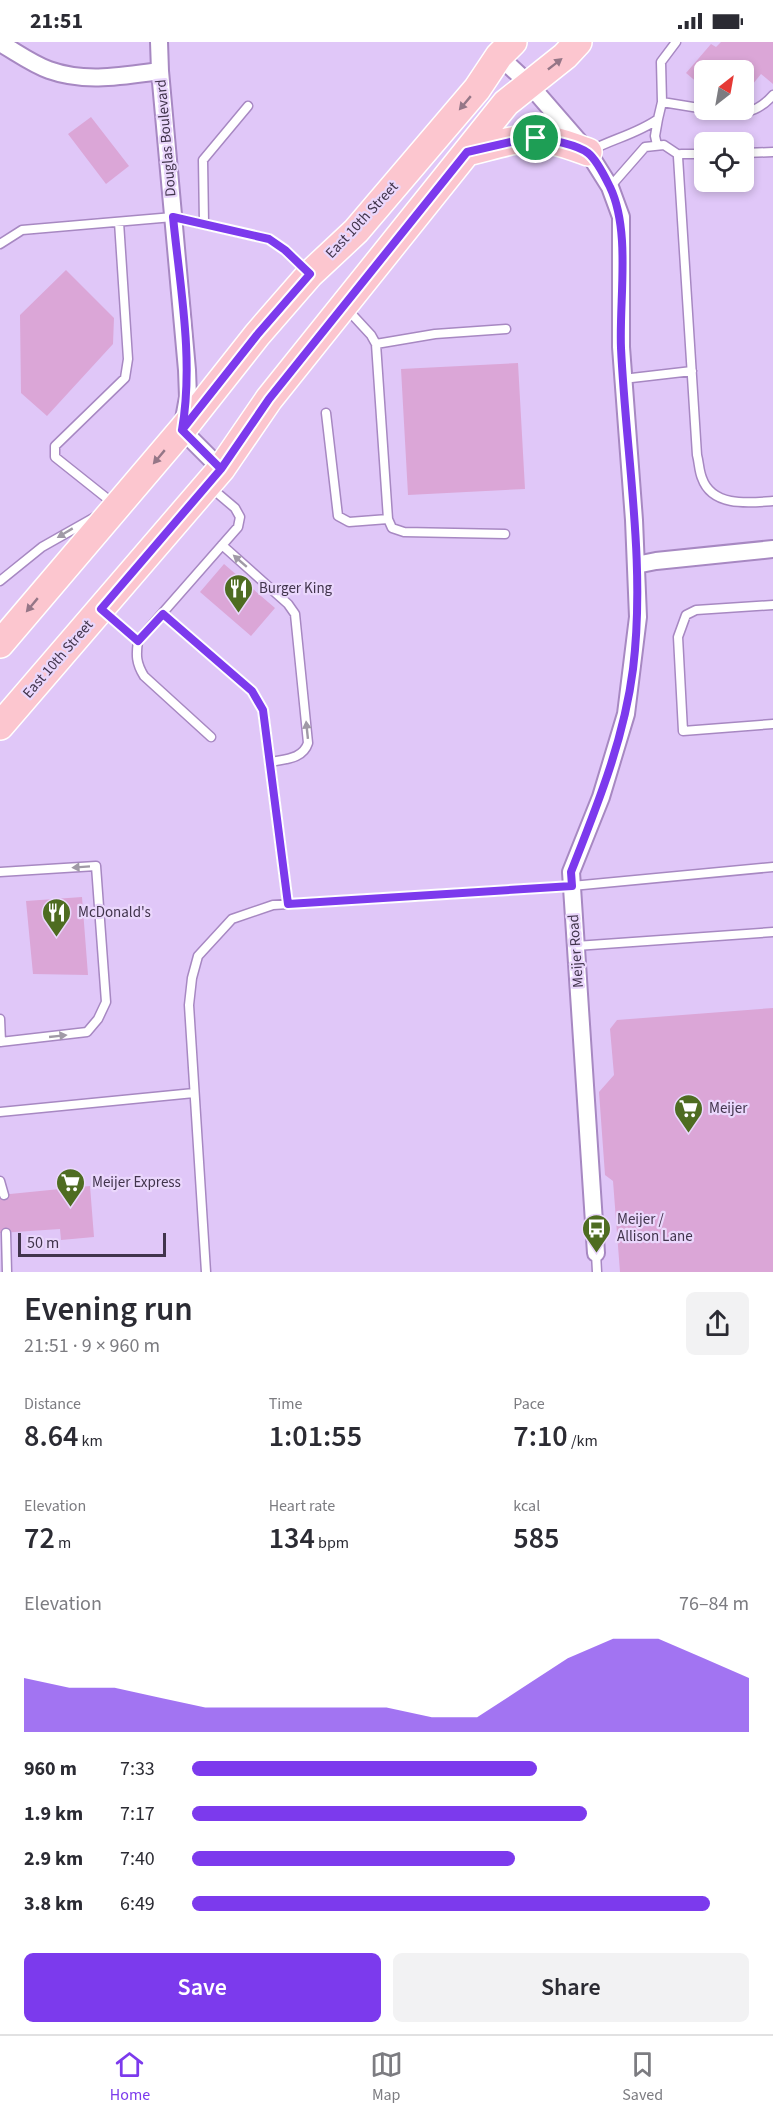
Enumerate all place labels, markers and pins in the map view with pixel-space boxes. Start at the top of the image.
pin [510,112,561,163]
restaurant icon: Burger King [222,572,254,614]
place label: Burger King [259,578,333,599]
restaurant icon: McDonald's [41,896,73,938]
place label: McDonald's [78,902,151,923]
supermarket icon: Meijer [672,1092,704,1134]
place label: Meijer [709,1098,748,1119]
supermarket icon: Meijer Express [55,1166,87,1208]
place label: Meijer Express [92,1172,181,1193]
place label: Meijer / Allison Lane [617,1209,693,1247]
bus stop icon: Meijer / Allison Lane [580,1212,612,1254]

